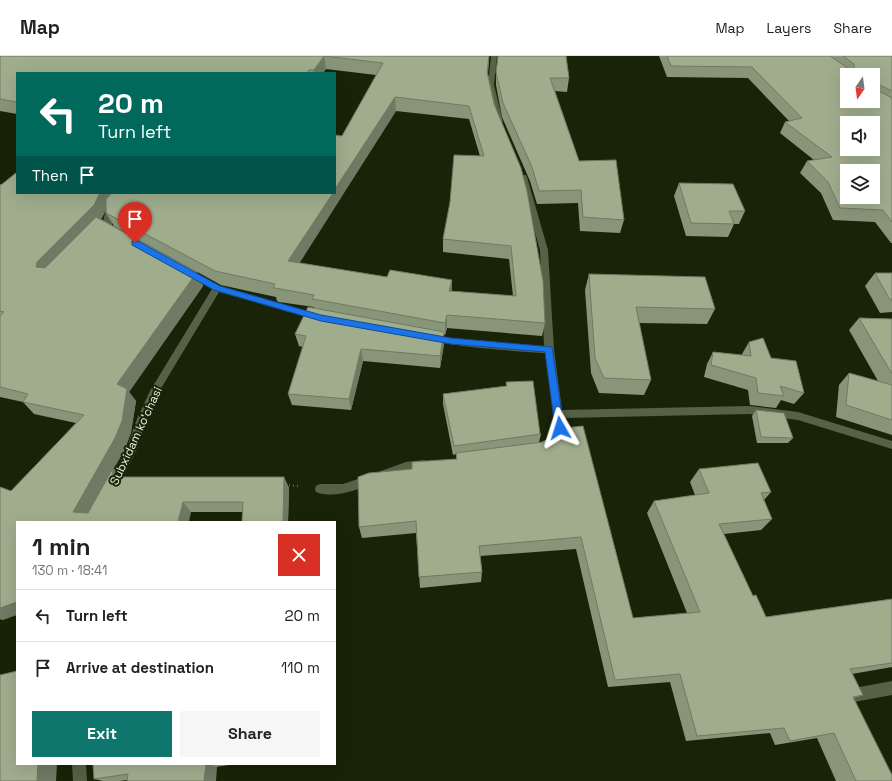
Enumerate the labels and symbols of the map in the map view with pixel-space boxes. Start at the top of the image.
north arrow [840,68,880,108]
pin [118,202,152,243]
street label: Subxidam koʻchasi [106,384,166,488]
position arrow [539,407,581,449]

